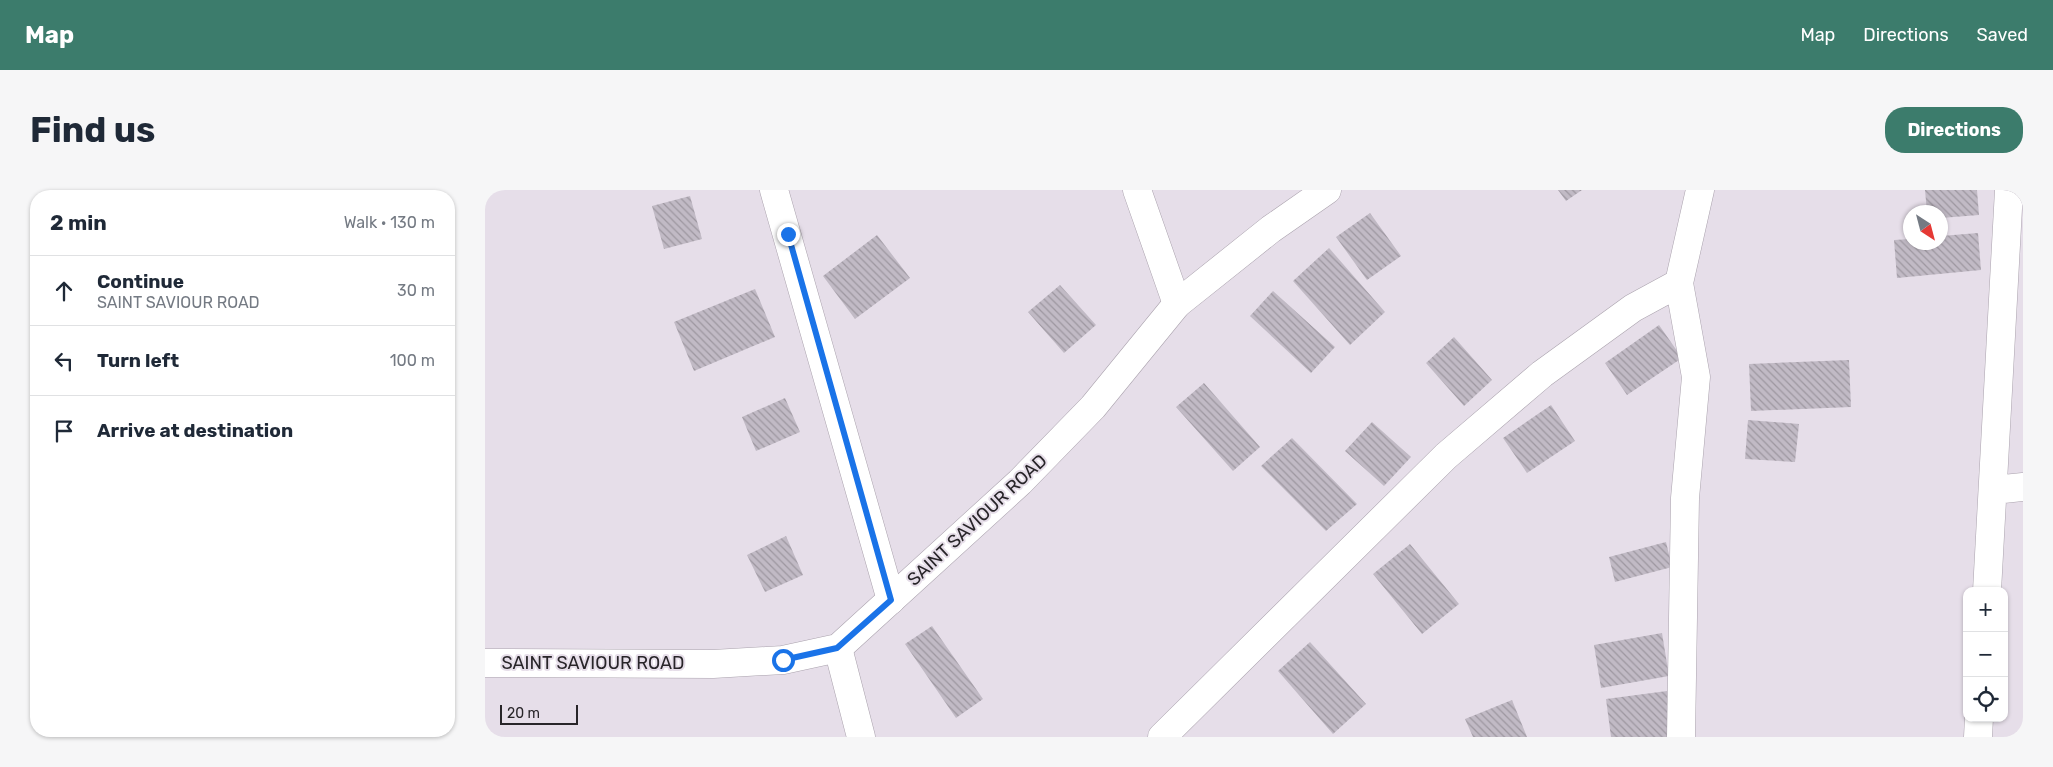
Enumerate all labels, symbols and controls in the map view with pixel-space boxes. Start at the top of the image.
text: Map [25,21,74,49]
text: Map [1800,24,1835,46]
text: Directions [1863,24,1949,46]
text: Saved [1977,24,2028,46]
button: Directions [1885,107,2023,153]
text: Find us [30,109,155,151]
north arrow [1903,205,1948,250]
text: 2 min [50,210,107,235]
text: Walk · 130 m [344,213,435,232]
route end [777,223,800,246]
text: Continue [97,270,184,293]
icon: ahead [50,277,78,305]
text: 30 m [397,281,435,300]
text: SAINT SAVIOUR ROAD [97,293,260,312]
icon: left [50,347,78,375]
text: Turn left [97,349,179,372]
text: 100 m [390,351,435,370]
icon: arrive [50,417,78,445]
text: Arrive at destination [97,419,293,442]
street label: SAINT SAVIOUR ROAD [903,450,1051,590]
map controls [1963,587,2008,722]
button: + [1963,587,2008,632]
button: − [1963,632,2008,677]
route start [772,649,795,672]
street label: SAINT SAVIOUR ROAD [502,652,684,674]
button: locate [1963,677,2008,722]
scale bar [500,702,577,725]
text: 20 m [507,705,540,722]

